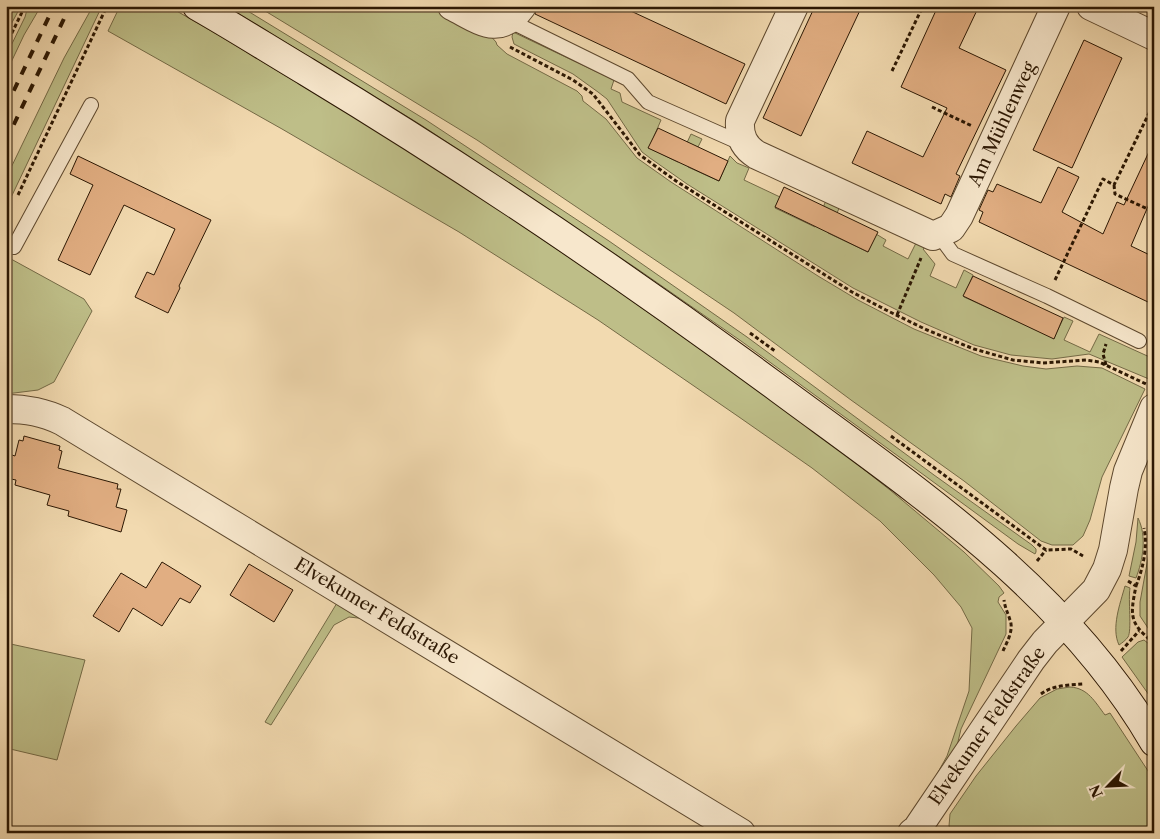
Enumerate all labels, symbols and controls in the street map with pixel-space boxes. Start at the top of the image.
street label: Am Mühlenweg [963,58,1041,191]
street label: Elvekumer Feldstraße [291,553,463,669]
street label: Elvekumer Feldstraße [924,643,1050,809]
north arrow [1082,762,1132,812]
text: N [1085,782,1107,801]

